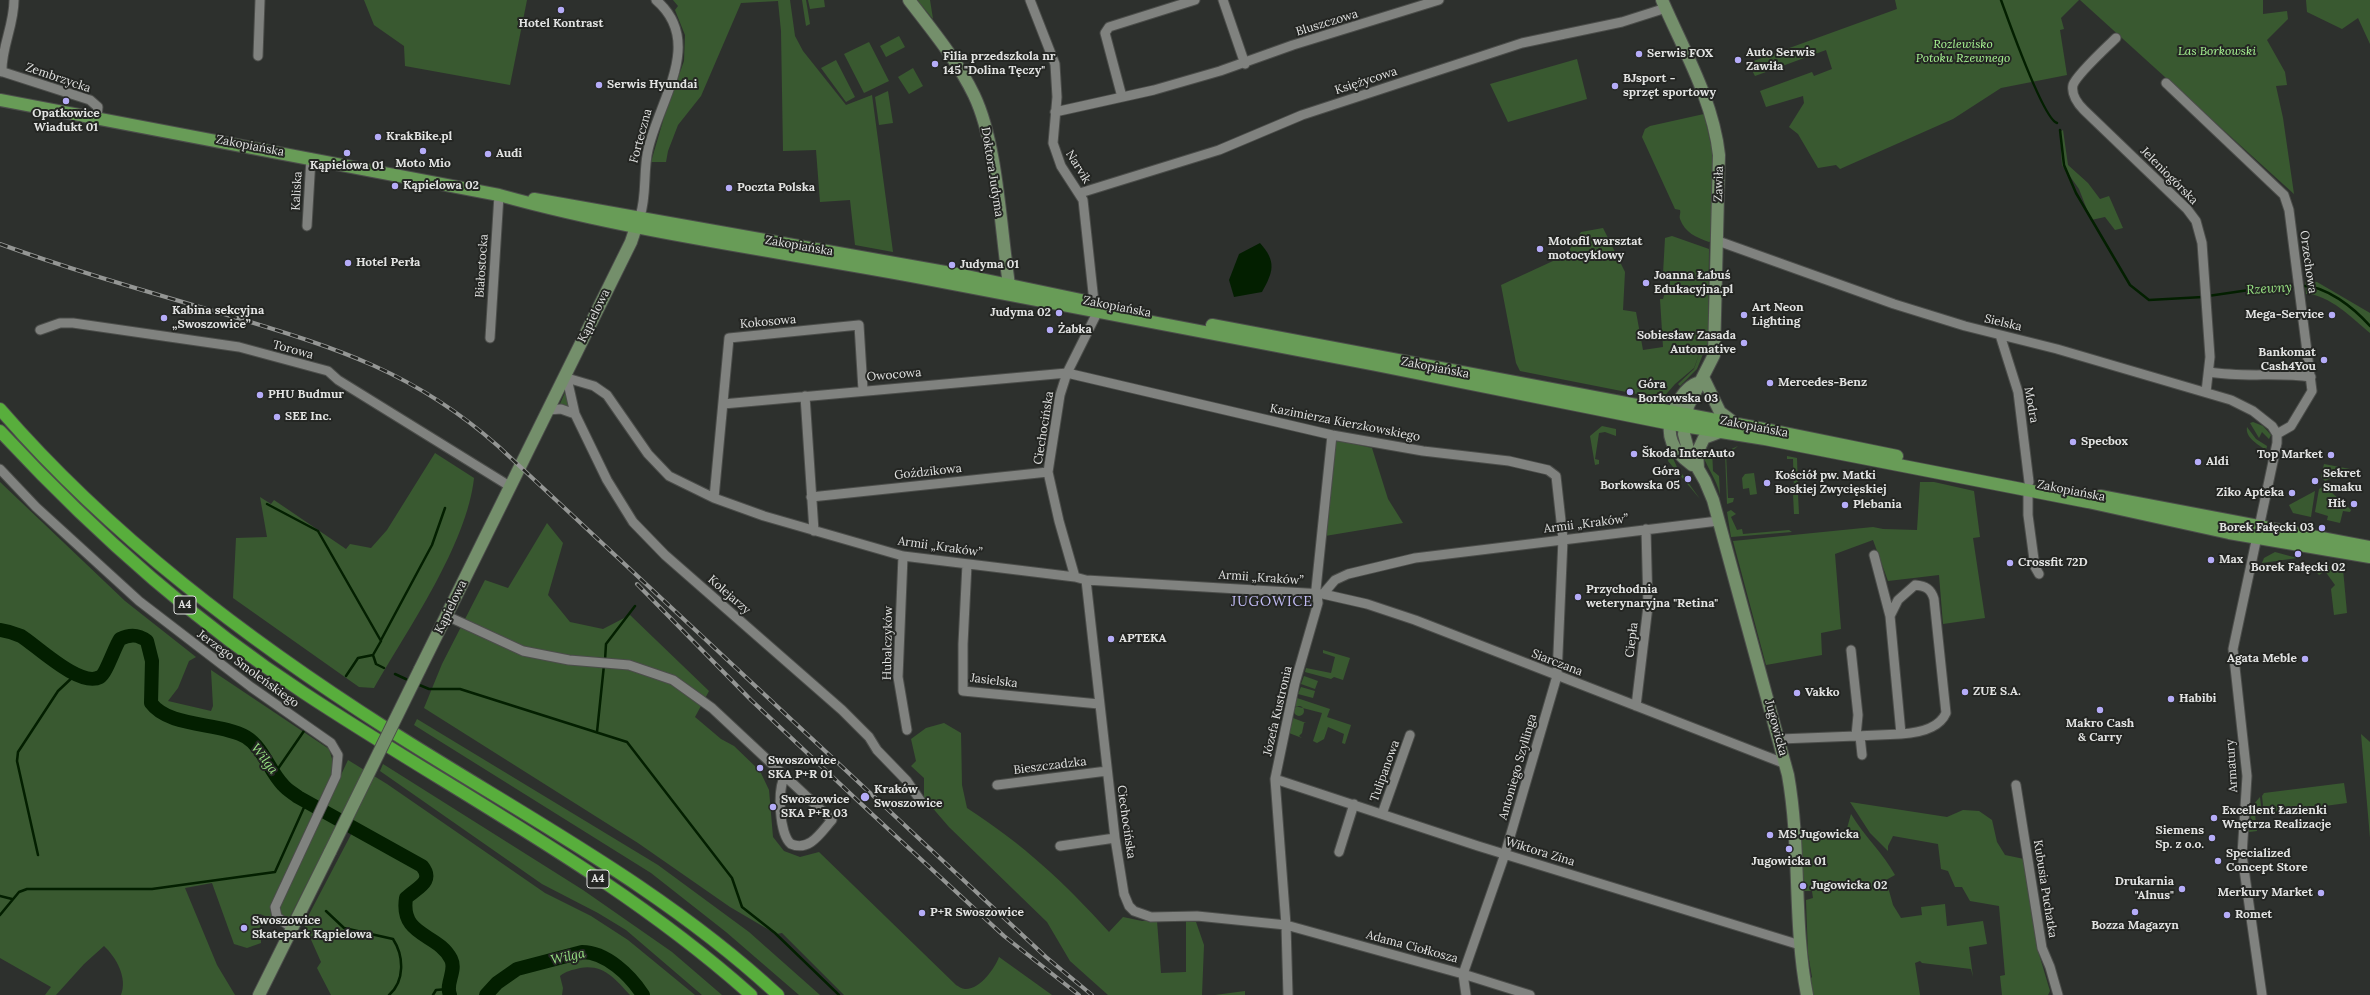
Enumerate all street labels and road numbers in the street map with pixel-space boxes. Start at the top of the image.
street label: Bluszczowa [1294,7,1360,39]
street label: Zembrzycka [23,60,93,96]
street label: Księżycowa [1333,64,1399,98]
street label: Forteczna [627,107,655,165]
street label: Doktora Judyma [978,126,1006,218]
street label: Zakopiańska [215,132,285,160]
street label: Jeleniogórska [2137,144,2201,208]
street label: Narvik [1062,148,1094,186]
street label: Zawiła [1711,166,1727,202]
street label: Kaliska [289,171,305,211]
street label: Orzechowa [2296,230,2320,294]
street label: Zakopiańska [764,233,834,259]
street label: Białostocka [473,234,491,298]
street label: Kąpielowa [575,287,613,345]
street label: Zakopiańska [1082,293,1152,321]
street label: Kokosowa [739,312,797,332]
street label: Sielska [1983,312,2023,334]
street label: Torowa [271,338,315,362]
street label: Zakopiańska [1400,354,1470,382]
street label: Owocowa [866,365,922,385]
street label: Modra [2021,386,2041,424]
street label: Ciechocińska [1031,390,1057,466]
street label: Kazimierza Kierzkowskiego [1269,401,1421,445]
street label: Zakopiańska [1719,413,1789,441]
street label: Goździkowa [894,461,962,483]
street label: Zakopiańska [2036,477,2106,505]
street label: Armii „Kraków” [1543,512,1629,536]
street label: Armii „Kraków” [897,534,983,560]
street label: Armii „Kraków” [1218,568,1304,588]
street label: Kolejarzy [705,573,753,617]
street label: Kąpielowa [432,578,470,636]
road number: A4 [174,596,196,614]
street label: Hubalczyków [880,606,896,680]
street label: Ciepła [1623,622,1641,658]
street label: Jerzego Smoleńskiego [194,627,302,711]
street label: Siarczana [1529,647,1585,679]
street label: Józefa Kustronia [1261,665,1295,757]
street label: Jasielska [970,671,1018,691]
street label: Jugowicka [1762,699,1790,757]
street label: Antoniego Szyllinga [1496,712,1540,822]
street label: Tulipanowa [1367,738,1403,804]
street label: Armatury [2223,739,2241,793]
street label: Bieszczadzka [1013,754,1087,778]
street label: Ciechocińska [1114,784,1138,860]
street label: Wiktora Zina [1504,835,1576,869]
street label: Kubusia Puchatka [2030,839,2060,939]
road number: A4 [587,870,609,888]
street label: Adama Ciołkosza [1364,928,1460,966]

